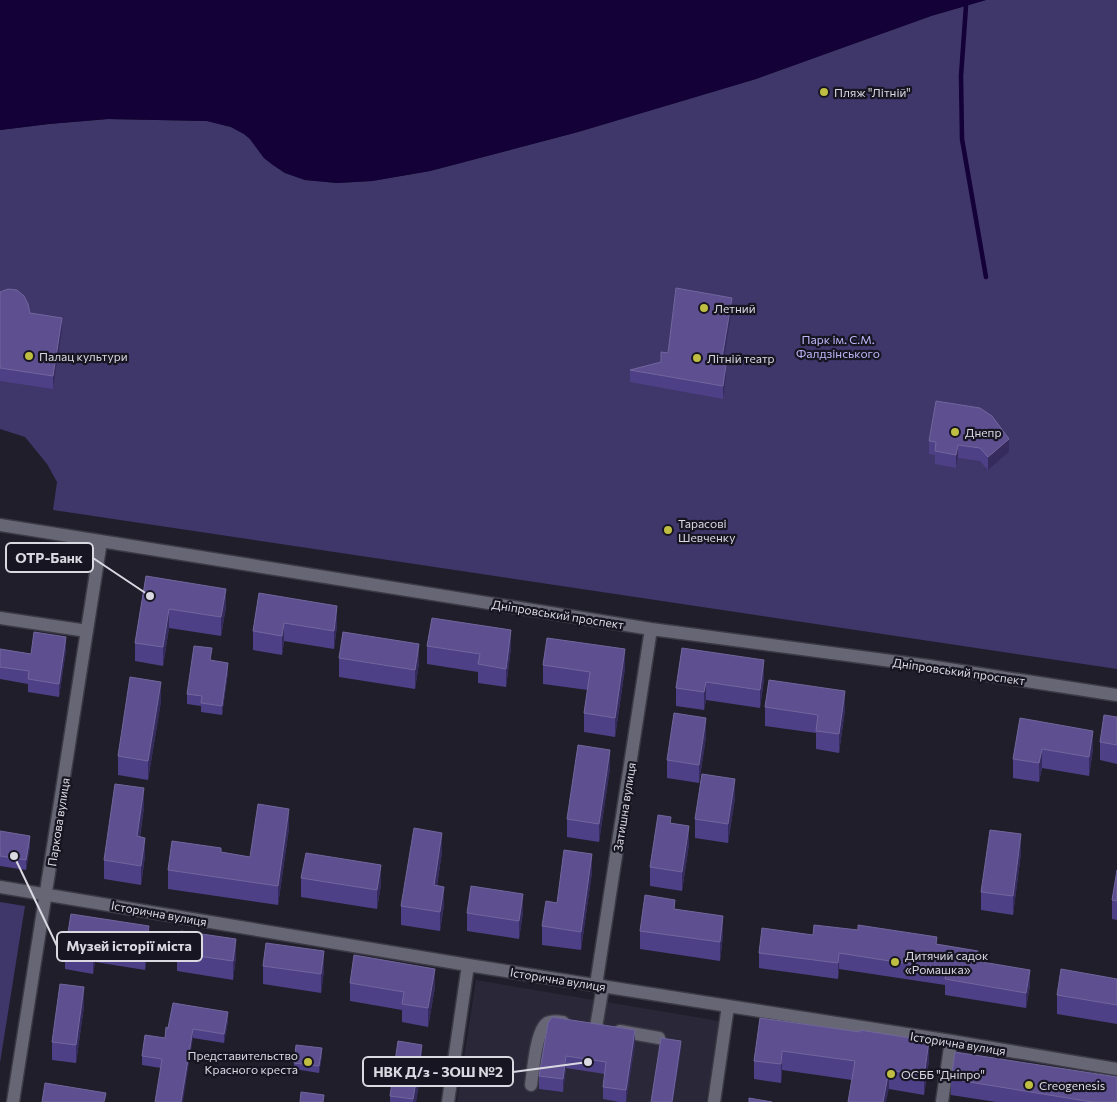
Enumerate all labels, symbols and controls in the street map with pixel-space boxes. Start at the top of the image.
place label: Пляж "Літній" [834,85,911,99]
marker: Пляж "Літній" [818,86,830,98]
place label: Летний [714,301,756,315]
marker: Летний [698,302,710,314]
park label: Парк ім. С.М. Фалдзінського [796,332,880,360]
place label: Палац культури [39,349,128,363]
marker: Палац культури [23,350,35,362]
place label: Літній театр [707,351,775,365]
marker: Літній театр [691,352,703,364]
place label: Днепр [965,425,1001,439]
marker: Днепр [949,426,961,438]
place label: Тарасові Шевченку [678,516,735,544]
marker: Тарасові Шевченку [662,524,674,536]
callout: ОТР-Банк [6,543,93,572]
text: ОТР-Банк [15,549,83,566]
street label: Дніпровський проспект [491,597,625,631]
street label: Дніпровський проспект [892,655,1026,687]
street label: Затишна вулиця [610,761,638,853]
street label: Паркова вулиця [44,777,72,867]
street label: Історична вулиця [110,898,208,928]
callout: Музей історії міста [57,932,202,961]
text: Музей історії міста [66,937,192,954]
place label: Дитячий садок «Ромашка» [905,948,989,976]
marker: Дитячий садок «Ромашка» [889,956,901,968]
street label: Історична вулиця [509,965,607,993]
street label: Історична вулиця [909,1029,1007,1057]
place label: Представительство Красного креста [188,1048,298,1076]
marker: Представительство Красного креста [302,1056,314,1068]
callout: НВК Д/з - ЗОШ №2 [363,1057,513,1086]
text: НВК Д/з - ЗОШ №2 [373,1063,503,1080]
place label: ОСББ "Днiпро" [901,1067,985,1081]
marker: ОСББ "Днiпро" [885,1068,897,1080]
place label: Creogenesis [1039,1078,1105,1092]
marker: Creogenesis [1023,1079,1035,1091]

